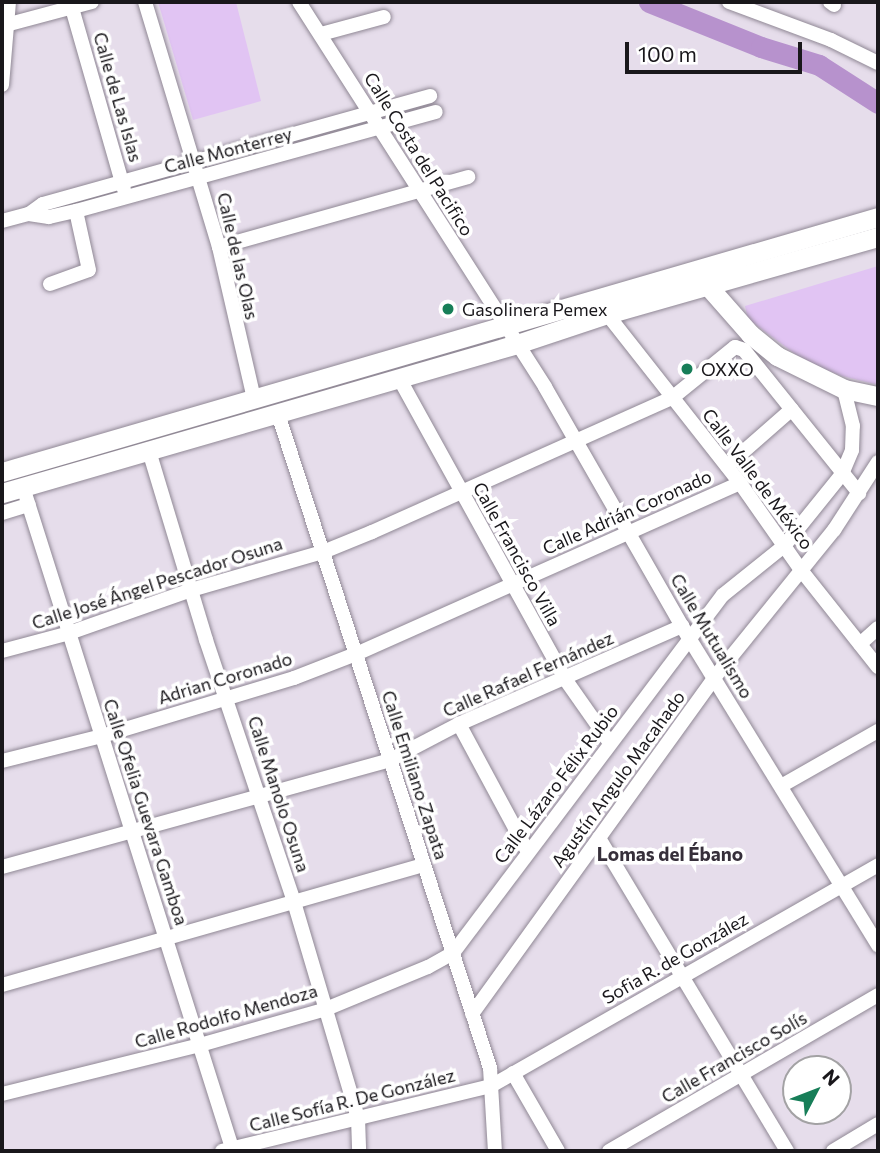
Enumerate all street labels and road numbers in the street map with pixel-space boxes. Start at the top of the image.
street label: Calle de Las Islas [89,30,147,164]
street label: Calle Costa del Pacifico [360,68,478,240]
street label: Calle Monterrey [162,123,294,177]
street label: Calle de las Olas [213,190,263,322]
street label: Calle Valle de México [698,404,818,554]
street label: Calle Adrián Coronado [539,465,715,559]
street label: Calle Francisco Villa [469,478,565,630]
street label: Calle José Ángel Pescador Osuna [29,532,285,634]
street label: Calle Mutualismo [666,570,758,702]
street label: Calle Rafael Fernández [439,627,617,721]
street label: Adrian Coronado [155,647,295,709]
street label: Agustín Angulo Macahado [547,687,689,871]
street label: Calle Emiliano Zapata [377,688,453,862]
street label: Calle Ofelia Guevara Gamboa [99,696,193,928]
street label: Calle Lázaro Félix Rubio [489,701,623,867]
street label: Calle Manolo Osuna [244,713,314,875]
street label: Sofia R. de González [598,908,752,1008]
street label: Calle Rodolfo Mendoza [132,980,320,1052]
street label: Calle Francisco Solís [658,1007,810,1107]
street label: Calle Sofía R. De González [247,1064,457,1136]

